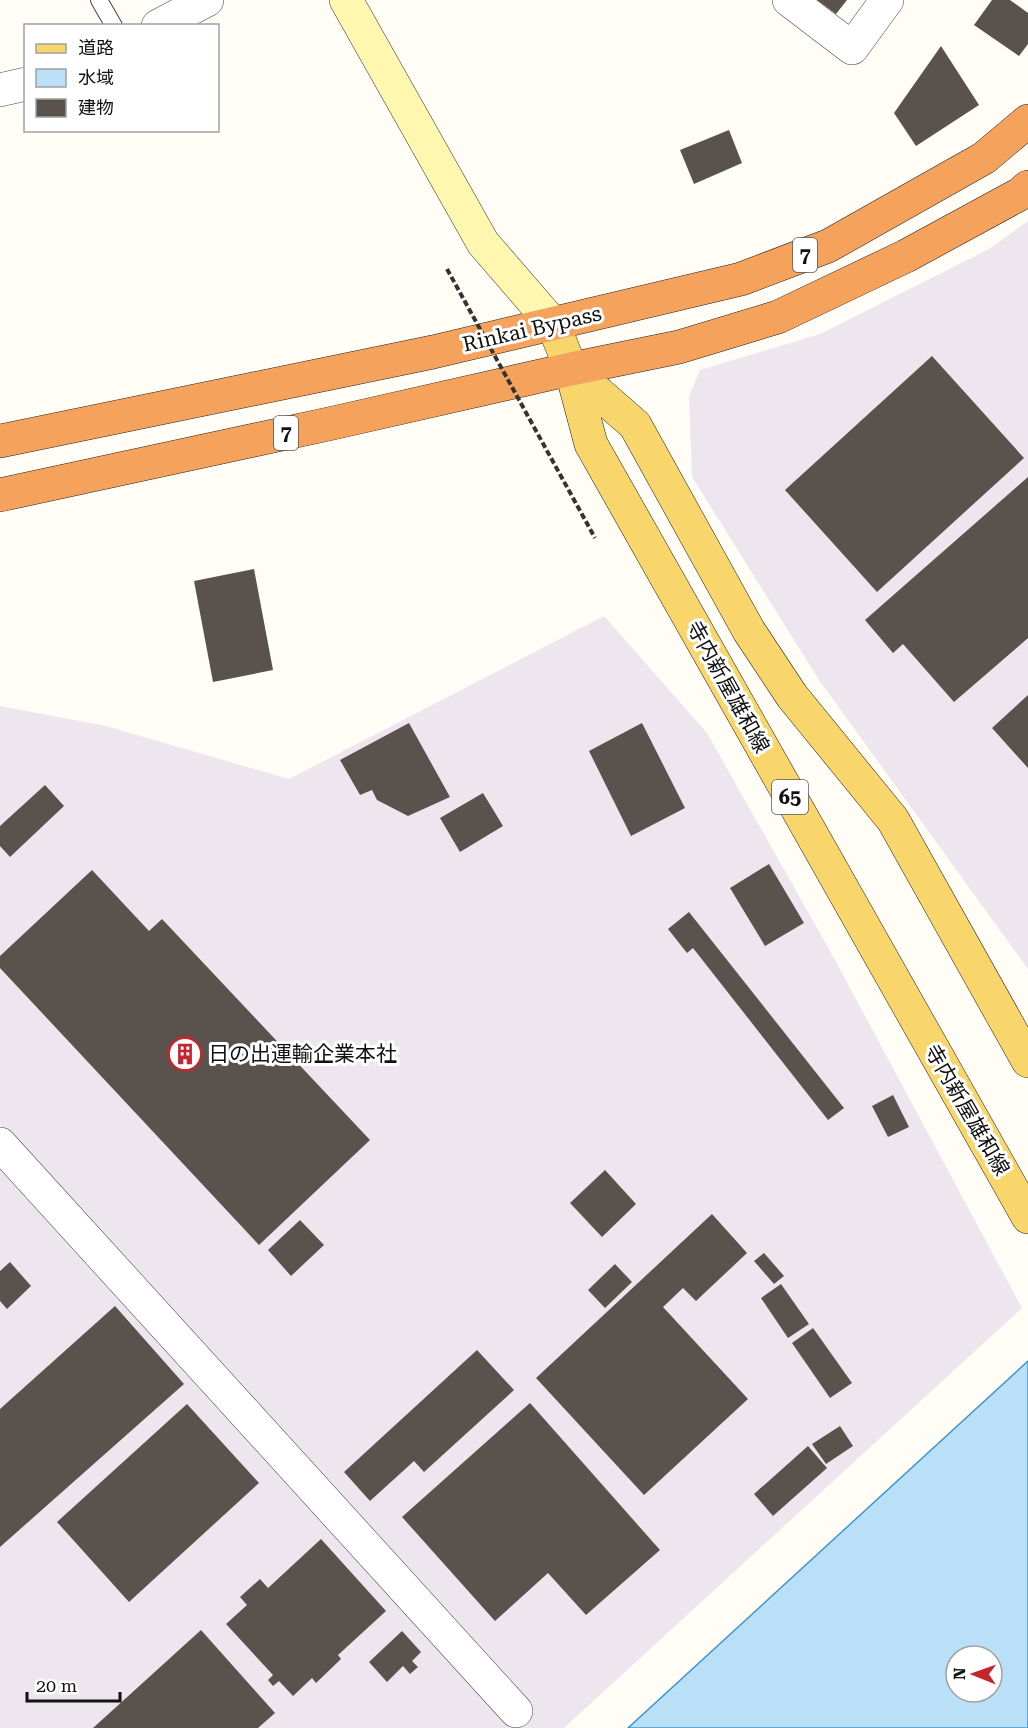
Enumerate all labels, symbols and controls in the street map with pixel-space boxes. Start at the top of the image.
legend [24,24,219,132]
text: 道路 [78,37,114,58]
text: 水域 [78,67,114,88]
text: 建物 [78,97,114,118]
road number: 7 [793,238,817,272]
street label: Rinkai Bypass [460,301,604,357]
road number: 7 [274,416,298,450]
street label: 寺内新屋雄和線 [682,617,774,757]
road number: 65 [772,780,808,814]
building icon: 日の出運輸企業本社 [167,1036,203,1072]
street label: 寺内新屋雄和線 [920,1040,1014,1180]
place label: 日の出運輸企業本社 [208,1042,397,1066]
north arrow [944,1644,1004,1704]
scale bar [27,1665,120,1703]
text: N [950,1667,969,1680]
text: 20 m [36,1675,77,1696]

